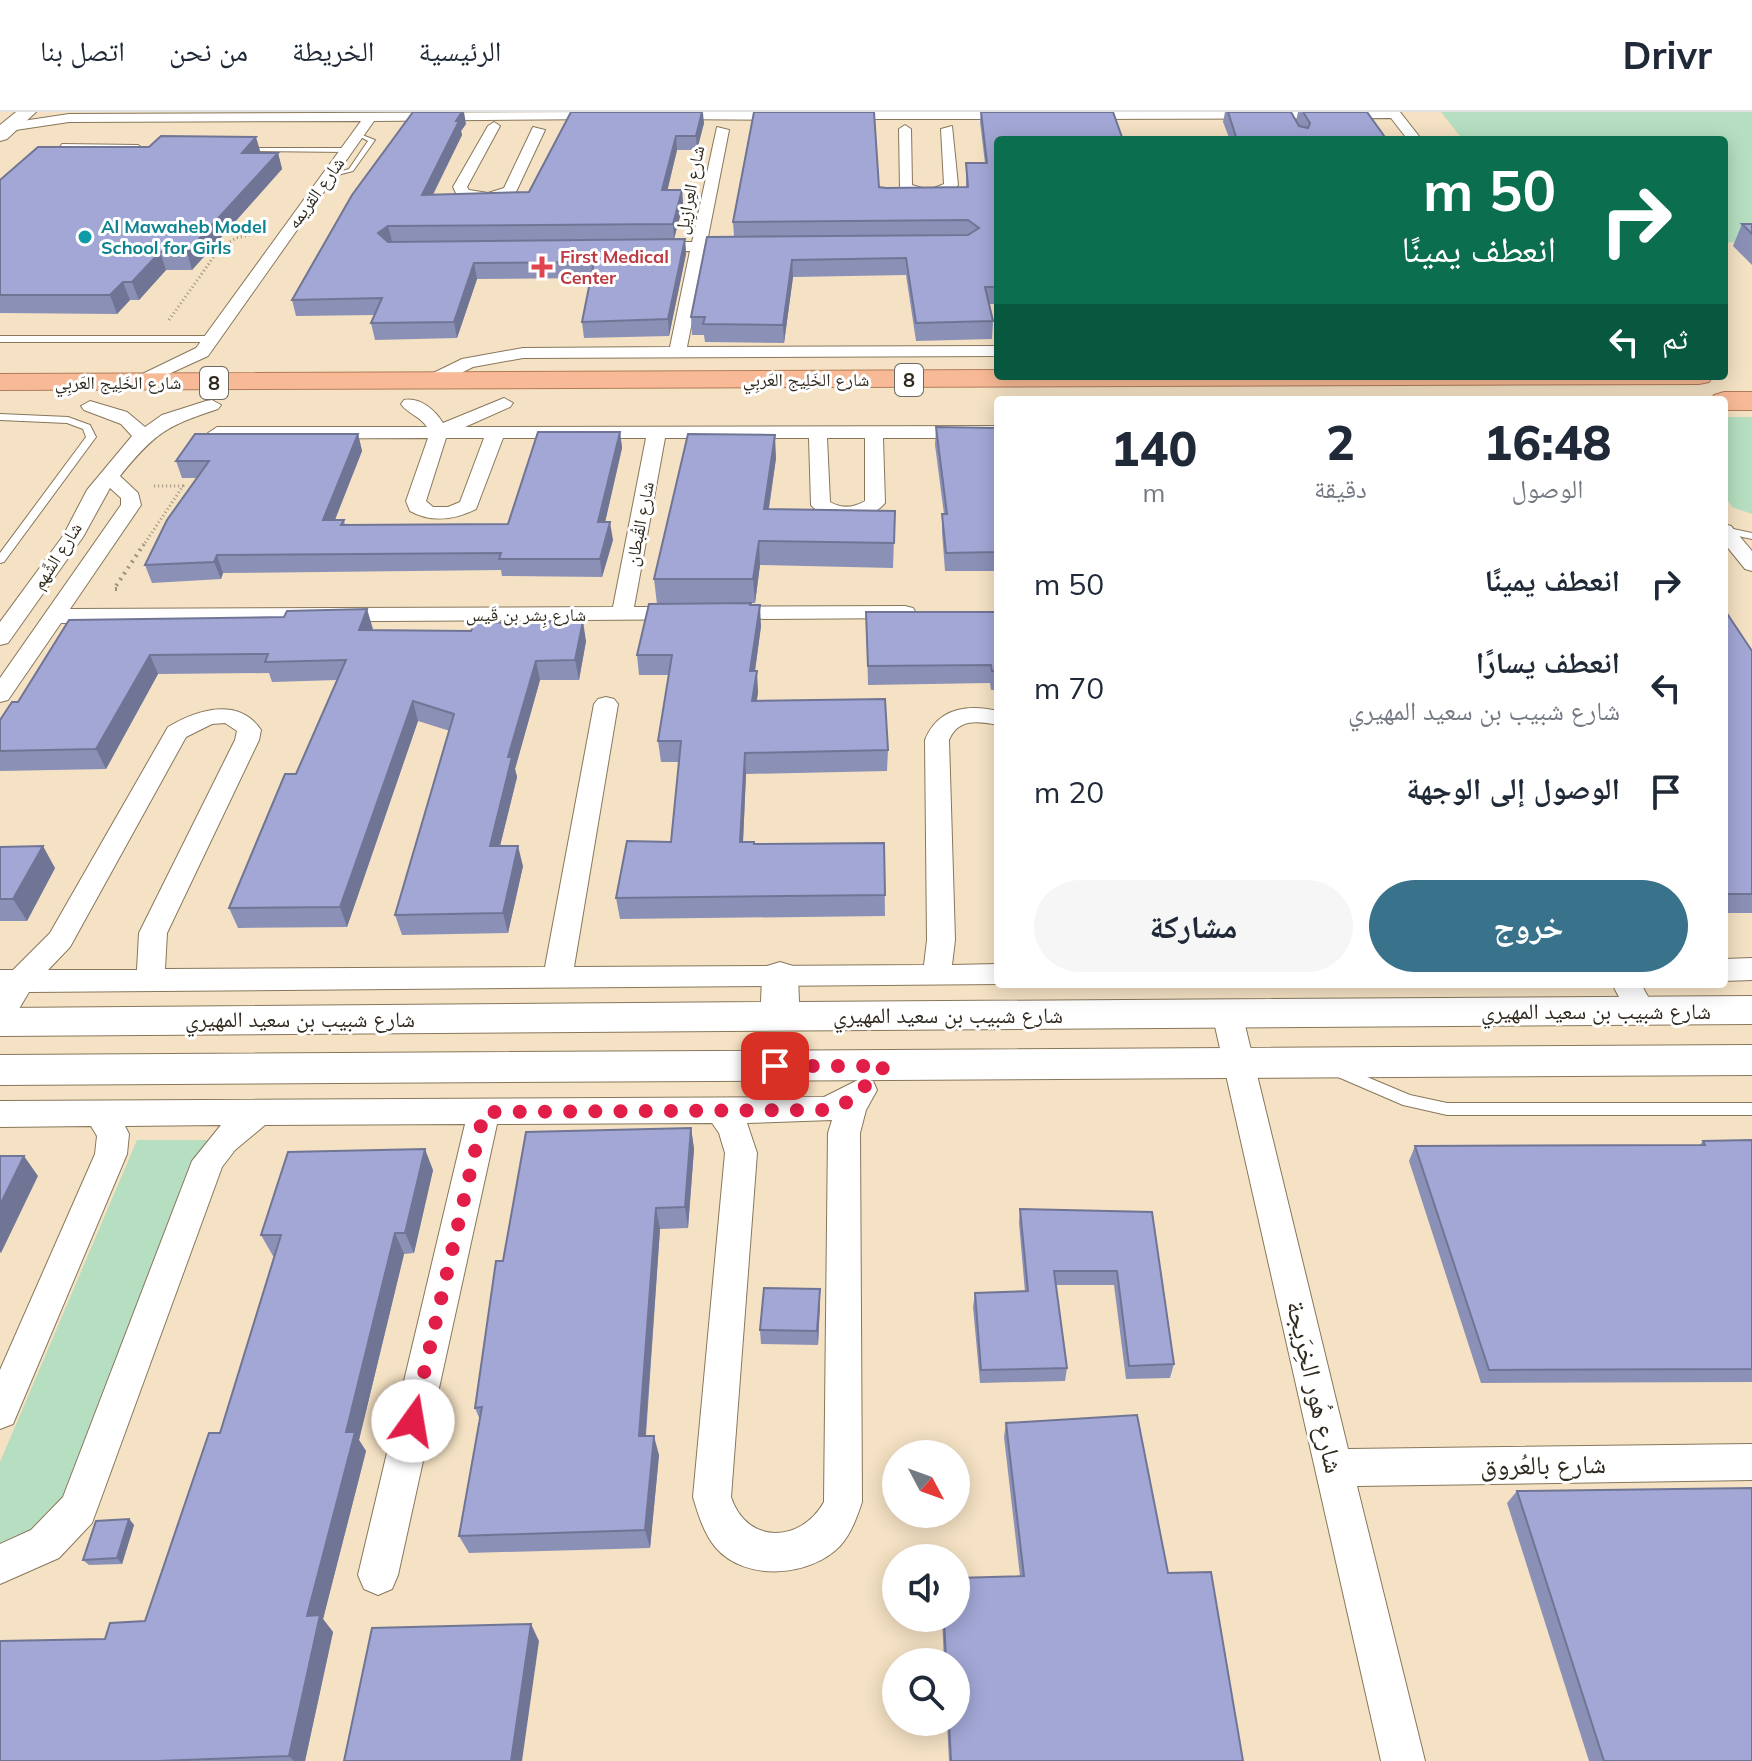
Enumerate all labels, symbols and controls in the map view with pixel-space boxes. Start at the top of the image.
text: Drivr [1623,31,1712,79]
text: اتصل بنا [40,33,125,68]
text: من نحن [169,33,248,68]
text: الخريطة [292,33,375,68]
text: الرئيسية [419,33,502,68]
street label: شارع العِرازِيل [670,144,711,237]
street label: شارع القريمه [282,152,349,233]
text: 50 m [1423,155,1556,225]
icon: right [1584,168,1688,272]
place label: Al Mawaheb Model School for Girls [101,215,267,259]
text: انعطف يمينًا [1401,226,1556,271]
marker: Al Mawaheb Model School for Girls [76,228,94,246]
place label: First Medical Center [560,245,669,289]
marker: First Medical Center [531,256,553,278]
text: ثم [1662,319,1688,357]
icon: left [1602,320,1646,364]
road number: 8 [895,364,923,396]
road number: 8 [200,367,228,399]
street label: شارع الخَلِيج العَربِي [743,368,869,395]
street label: شارع الخَلِيج العَربِي [55,371,181,398]
text: 2 [1326,412,1355,472]
text: 16:48 [1484,412,1611,472]
text: 140 [1111,418,1197,478]
text: دقيقة [1314,472,1367,505]
text: الوصول [1511,472,1583,505]
text: m [1143,476,1165,509]
street label: شارع القُبطان [620,480,659,568]
street label: شارع الشَّهم [26,518,88,594]
text: انعطف يمينًا [1485,561,1620,599]
icon: right [1644,562,1688,606]
text: 50 m [1034,565,1104,603]
street label: شارع بِشر بن قَيس [466,603,586,628]
text: انعطف يسارًا [1476,643,1620,681]
icon: left [1644,666,1688,710]
text: 70 m [1034,669,1104,707]
text: شارع شبيب بن سعيد المهيري [1348,694,1620,727]
text: الوصول إلى الوجهة [1406,769,1620,807]
icon: arrive [1644,770,1688,814]
text: 20 m [1034,773,1104,811]
button: مشاركة [1034,880,1353,972]
button: خروج [1369,880,1688,972]
street label: شارع شبيب بن سعيد المهيري [1481,997,1711,1029]
street label: شارع شبيب بن سعيد المهيري [833,1001,1063,1033]
street label: شارع شبيب بن سعيد المهيري [185,1005,415,1037]
pin [741,1032,809,1100]
icon: arrive [753,1044,797,1088]
street label: شارع هُور الخِرَيجة [1280,1297,1351,1476]
position arrow [371,1379,455,1463]
north arrow [882,1440,970,1528]
map controls [882,1440,970,1736]
street label: شارع بالعُروق [1480,1447,1606,1482]
button: sound [882,1544,970,1632]
button: search [882,1648,970,1736]

